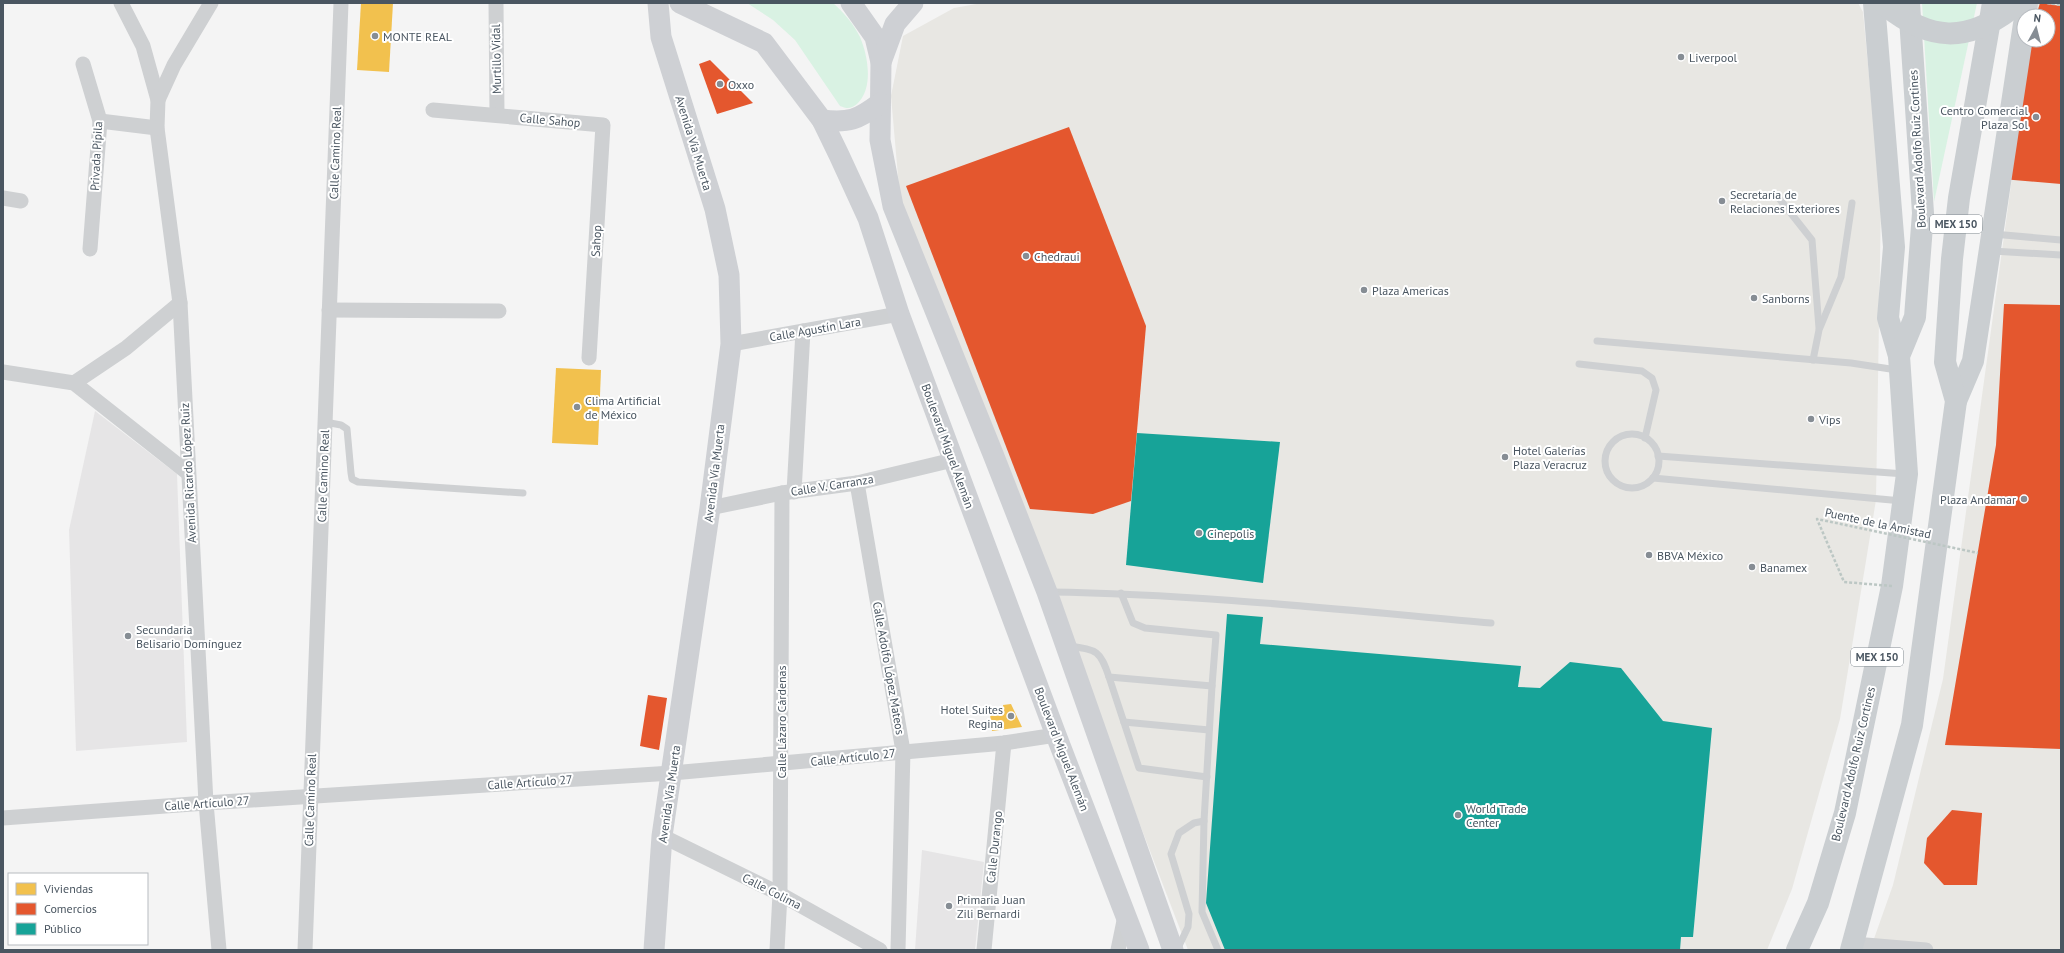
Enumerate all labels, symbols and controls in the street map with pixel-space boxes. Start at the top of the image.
north arrow [2016,8,2056,48]
text: N [2033,11,2042,25]
street label: Murtillo Vidal [488,23,504,94]
place label: MONTE REAL [383,29,452,44]
marker: MONTE REAL [370,31,380,41]
place label: Liverpool [1689,50,1738,65]
marker: Liverpool [1676,52,1686,62]
street label: Boulevard Adolfo Ruiz Cortines [1905,70,1929,228]
place label: Oxxo [728,77,754,92]
marker: Oxxo [715,79,725,89]
street label: Avenida Vía Muerta [672,94,716,192]
place label: Centro Comercial Plaza Sol [1940,103,2028,132]
street label: Calle Camino Real [326,106,344,200]
street label: Calle Sahop [519,110,581,130]
marker: Centro Comercial Plaza Sol [2031,112,2041,122]
street label: Privada Pípila [87,121,105,191]
place label: Secretaría de Relaciones Exteriores [1730,187,1840,216]
marker: Secretaría de Relaciones Exteriores [1717,196,1727,206]
road number: MEX 150 [1930,215,1982,233]
street label: Sahop [588,225,604,257]
place label: Chedraui [1034,249,1080,264]
marker: Chedraui [1021,251,1031,261]
place label: Plaza Americas [1372,283,1449,298]
marker: Plaza Americas [1359,285,1369,295]
place label: Sanborns [1762,291,1810,306]
marker: Sanborns [1749,293,1759,303]
street label: Calle Agustín Lara [768,314,862,344]
street label: Boulevard Miguel Alemán [918,382,978,510]
place label: Clima Artificial de México [585,393,661,422]
marker: Clima Artificial de México [572,402,582,412]
street label: Avenida Ricardo López Ruiz [177,403,199,543]
place label: Vips [1818,412,1841,427]
marker: Vips [1806,414,1816,424]
street label: Avenida Vía Muerta [701,423,727,523]
street label: Calle Camino Real [314,429,332,523]
place label: Hotel Galerías Plaza Veracruz [1513,443,1587,472]
marker: Hotel Galerías Plaza Veracruz [1500,452,1510,462]
street label: Calle V. Carranza [790,471,875,499]
place label: Plaza Andamar [1940,492,2016,507]
marker: Plaza Andamar [2019,494,2029,504]
street label: Puente de la Amistad [1824,504,1932,542]
place label: Cinepolis [1207,526,1254,541]
marker: Cinepolis [1194,528,1204,538]
place label: BBVA México [1657,548,1723,563]
marker: BBVA México [1644,550,1654,560]
place label: Banamex [1760,560,1807,575]
marker: Banamex [1747,562,1757,572]
street label: Calle Adolfo López Mateos [870,600,908,736]
place label: Secundaria Belisario Domínguez [136,622,242,651]
marker: Secundaria Belisario Domínguez [123,631,133,641]
road number: MEX 150 [1851,648,1903,666]
street label: Calle Lázaro Cárdenas [774,665,789,779]
street label: Boulevard Miguel Alemán [1031,685,1093,813]
street label: Boulevard Adolfo Ruiz Cortines [1828,685,1878,843]
place label: Hotel Suites Regina [941,702,1003,731]
marker: Hotel Suites Regina [1006,711,1016,721]
street label: Avenida Vía Muerta [655,744,683,844]
street label: Calle Artículo 27 [810,745,896,769]
street label: Calle Camino Real [301,753,319,847]
street label: Calle Artículo 27 [487,772,573,792]
street label: Calle Artículo 27 [164,793,250,813]
place label: World Trade Center [1466,801,1527,830]
street label: Calle Durango [983,810,1005,884]
marker: World Trade Center [1453,810,1463,820]
street label: Calle Colima [740,870,804,912]
legend [8,873,148,945]
text: Viviendas [43,881,93,896]
place label: Primaria Juan Zili Bernardi [957,892,1025,921]
text: Comercios [44,901,97,916]
marker: Primaria Juan Zili Bernardi [944,901,954,911]
text: Público [44,921,82,936]

